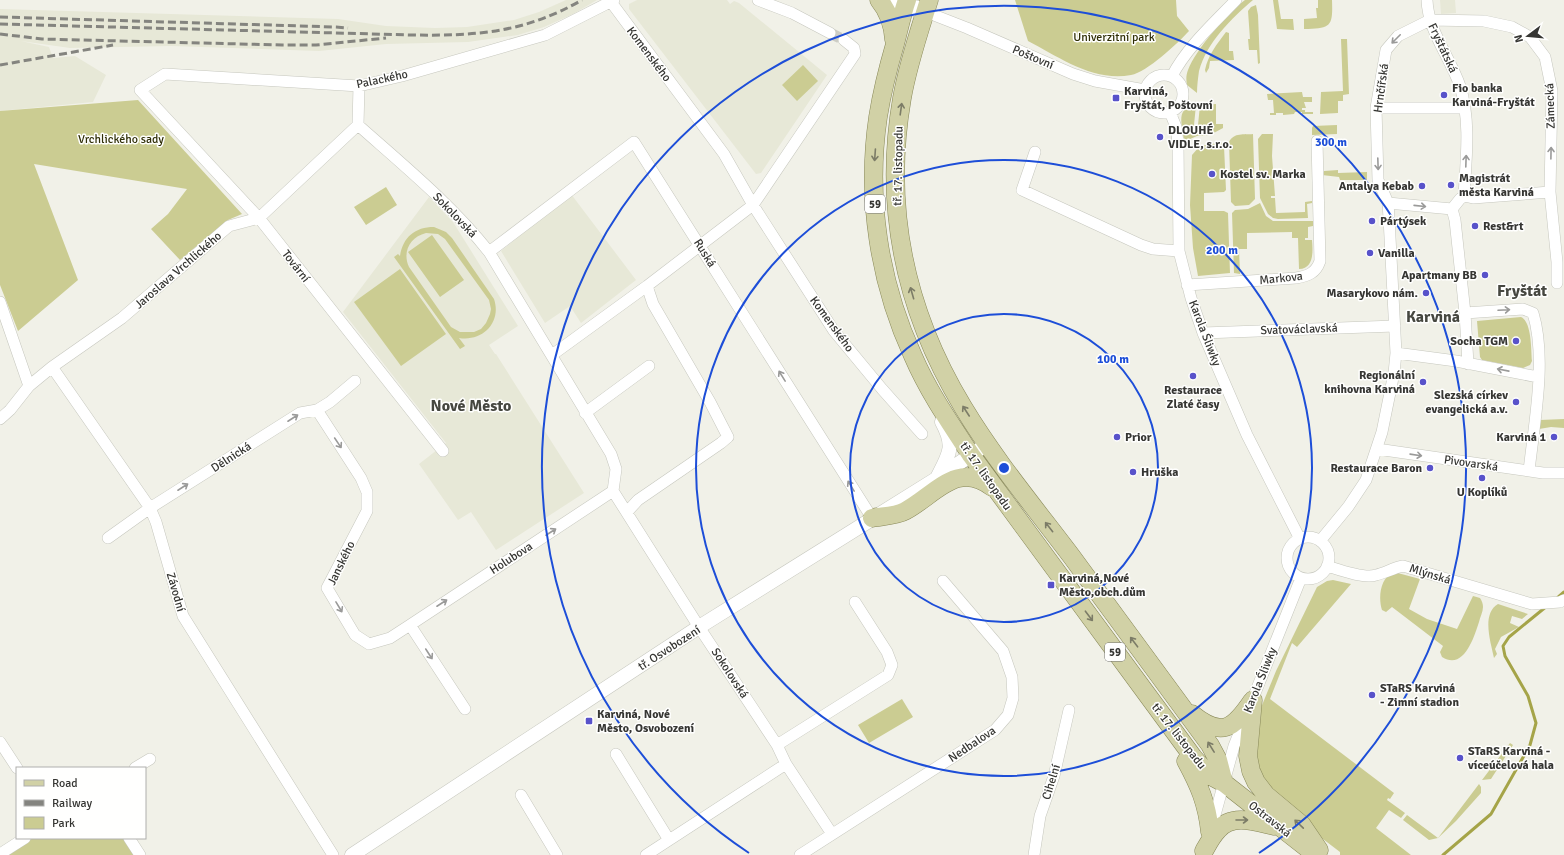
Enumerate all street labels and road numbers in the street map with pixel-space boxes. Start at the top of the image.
street label: Fryštátská [1424,21,1461,76]
street label: Komenského [623,24,674,85]
street label: Poštovní [1010,42,1056,73]
street label: Hrnčířská [1371,62,1392,114]
street label: Palackého [355,67,409,92]
street label: Zámecká [1542,83,1559,129]
street label: tř. 17. listopadu [890,126,907,206]
street label: Sokolovská [429,190,480,241]
road number: 59 [865,195,885,213]
street label: Jaroslava Vrchlického [132,229,225,312]
street label: Ruská [690,236,719,270]
street label: Tovární [278,247,313,286]
street label: Markova [1259,269,1304,288]
street label: Komenského [806,294,857,355]
street label: Karola Śliwky [1185,298,1224,369]
street label: Svatováclavská [1260,321,1338,338]
street label: Dělnická [208,439,254,476]
street label: tř. 17. listopadu [957,439,1015,513]
street label: Pivovarská [1443,452,1499,475]
street label: Janského [324,539,359,588]
street label: Holubova [487,539,536,578]
street label: Mlýnská [1407,561,1452,588]
street label: Závodní [163,571,188,614]
street label: tř. Osvobození [635,622,704,674]
road number: 59 [1105,643,1125,661]
street label: Sokolovská [708,645,751,701]
street label: Karola Śliwky [1240,645,1281,715]
street label: tř. 17. listopadu [1148,700,1209,772]
street label: Nedbalova [946,723,999,766]
street label: Cihelní [1039,762,1064,802]
street label: Ostravská [1245,798,1294,841]

